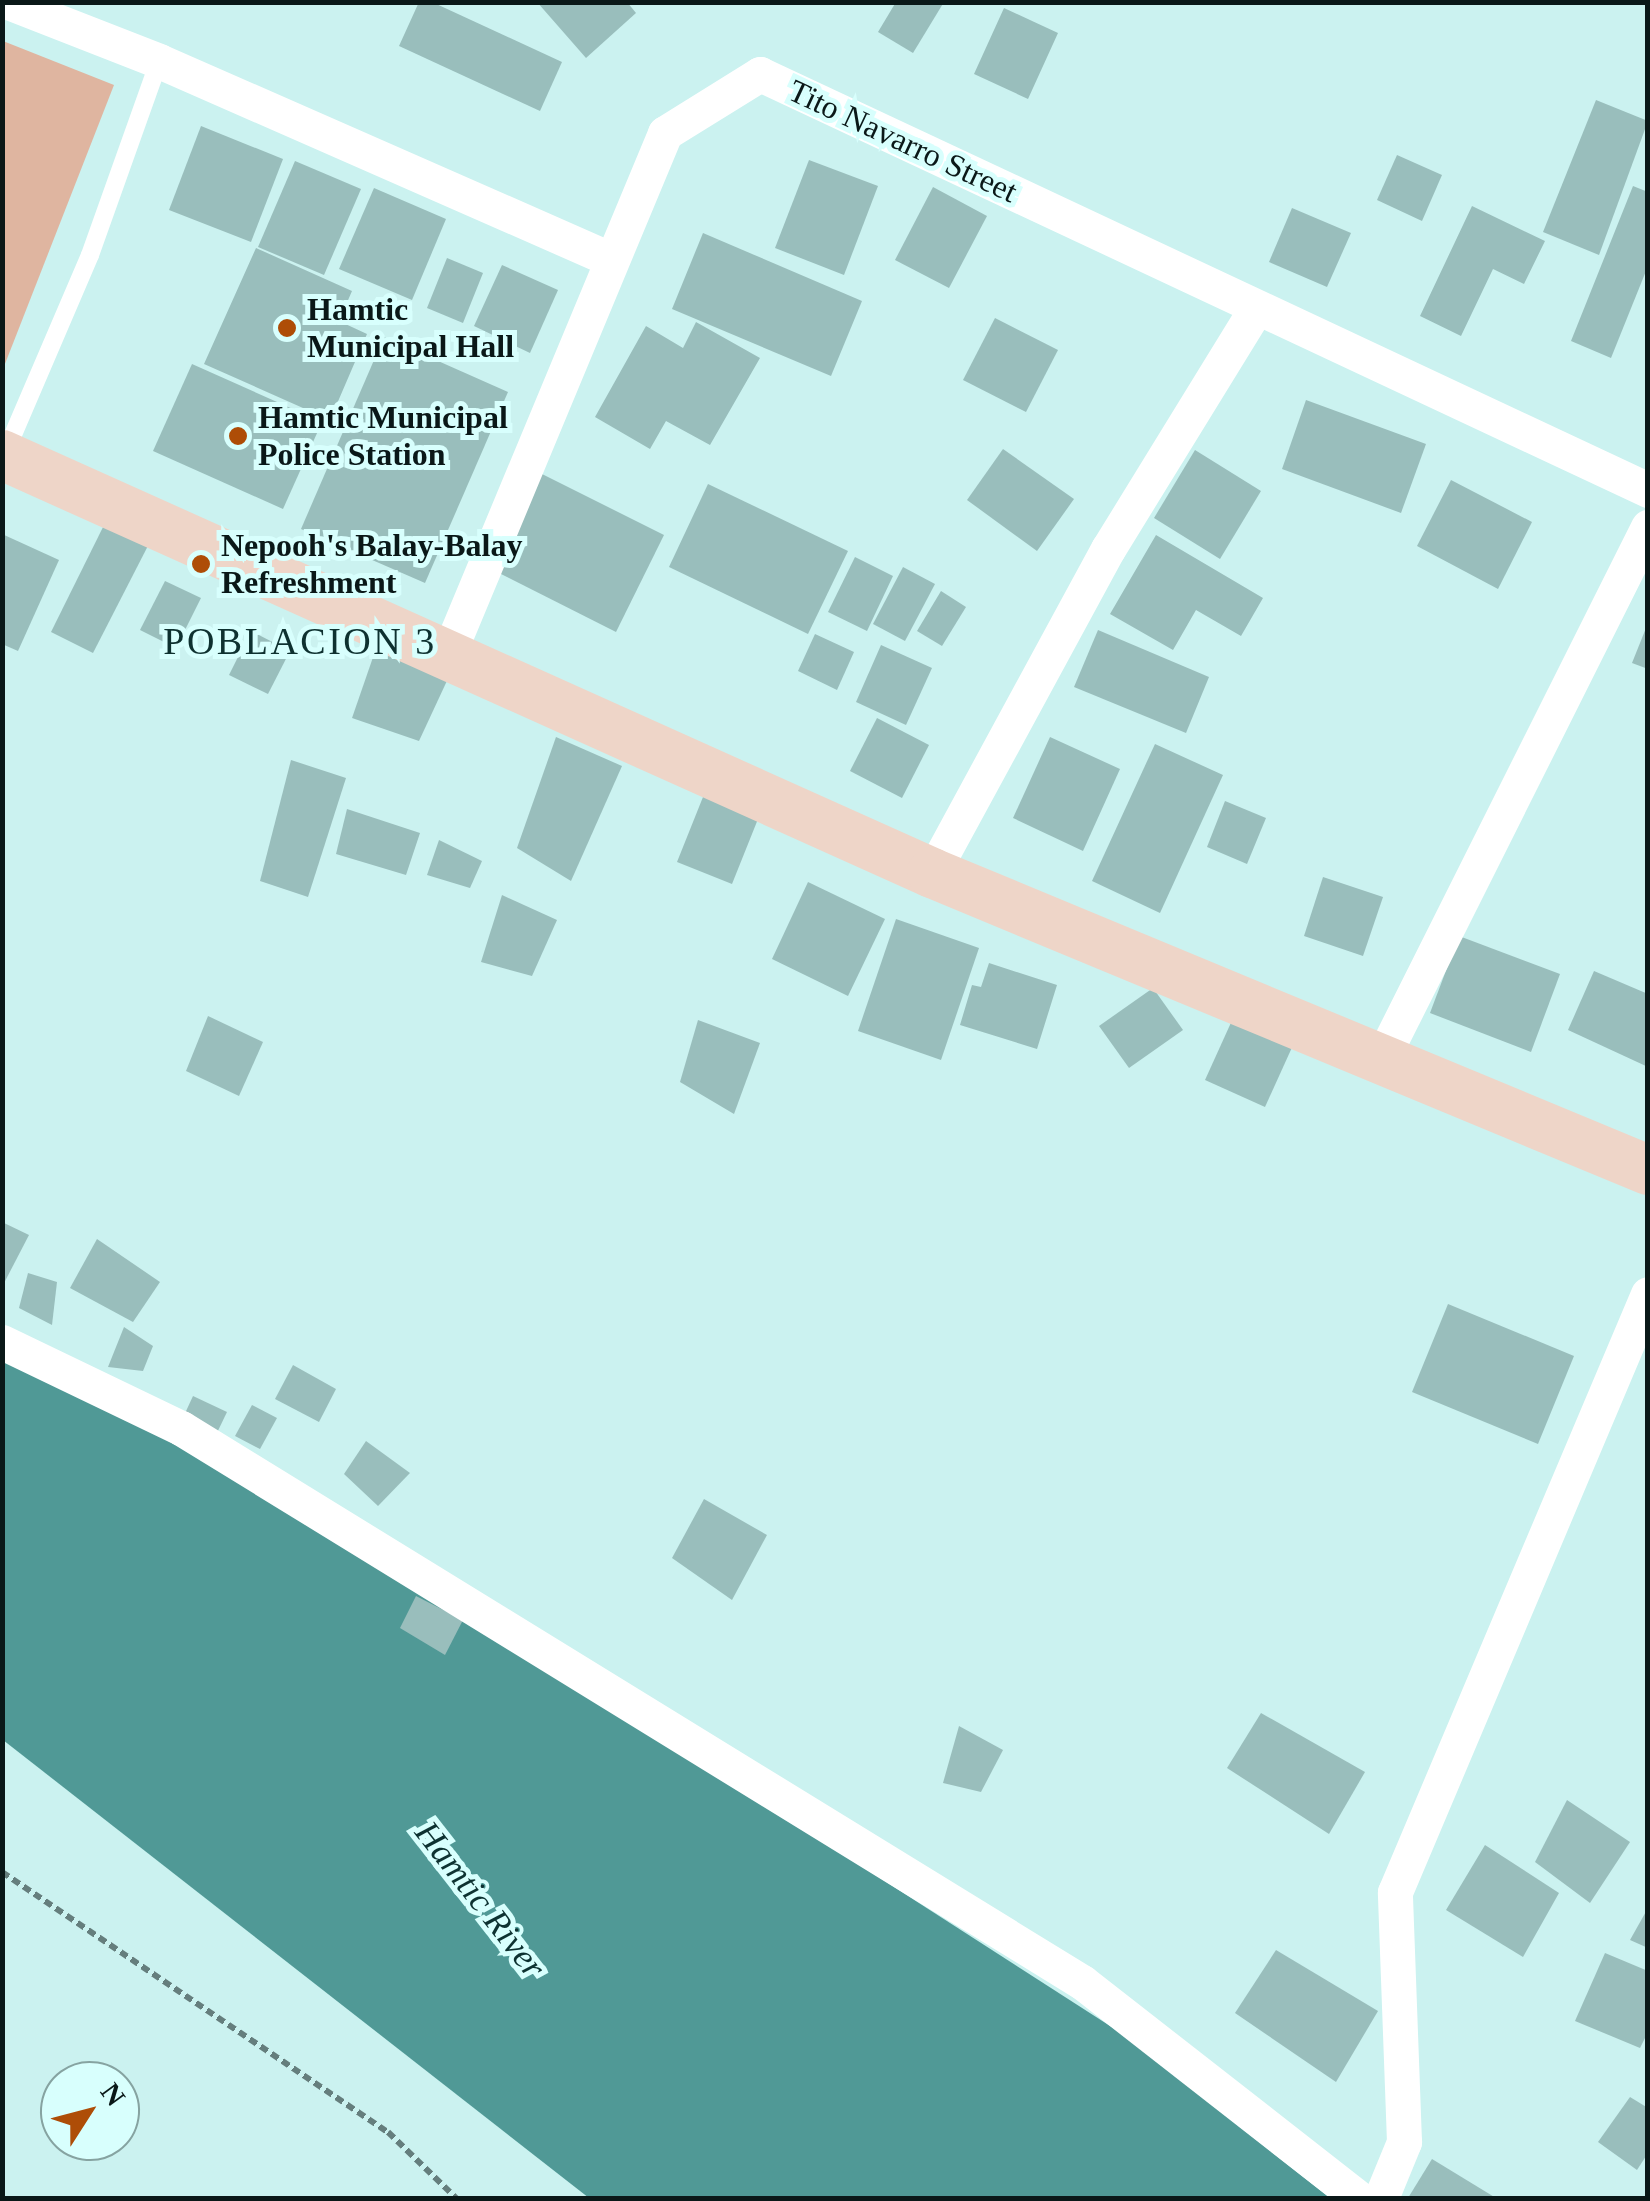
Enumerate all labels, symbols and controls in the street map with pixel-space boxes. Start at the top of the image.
street label: Tito Navarro Street [783,71,1023,211]
place label: Hamtic Municipal Hall [307,291,514,366]
marker: Hamtic Municipal Hall [276,317,298,339]
place label: Hamtic Municipal Police Station [258,399,508,474]
marker: Hamtic Municipal Police Station [227,425,249,447]
place label: Nepooh's Balay-Balay Refreshment [221,527,522,602]
marker: Nepooh's Balay-Balay Refreshment [190,553,212,575]
district label: POBLACION 3 [163,619,437,665]
water label: Hamtic River [406,1813,554,1987]
north arrow [40,2061,140,2161]
text: N [95,2077,132,2112]

